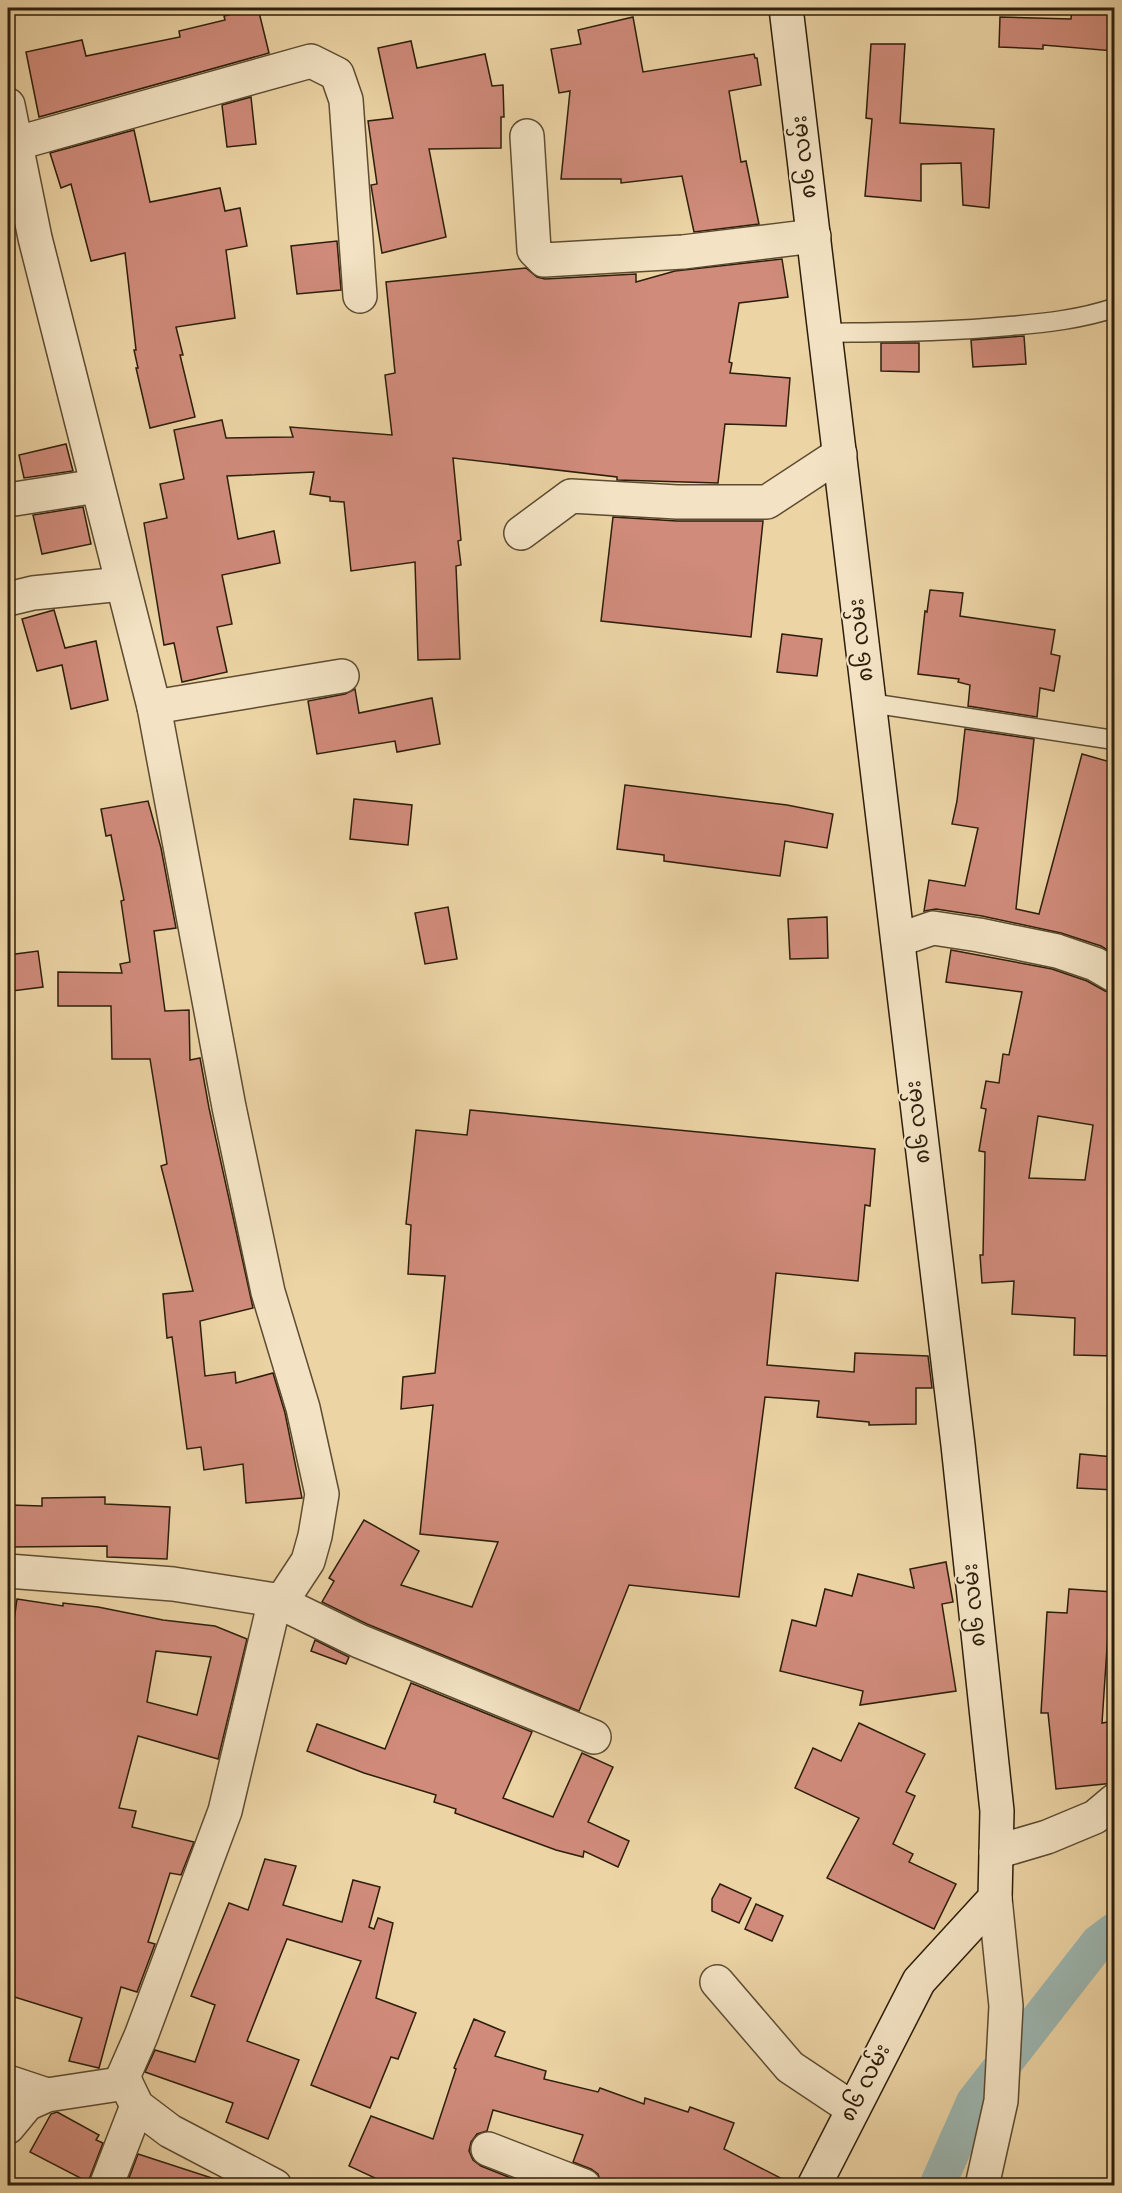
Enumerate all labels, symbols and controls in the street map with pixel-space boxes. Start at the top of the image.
street label: ၈၆ လမ်း [783,114,821,201]
street label: ၈၆ လမ်း [840,597,878,684]
street label: ၈၆ လမ်း [897,1079,935,1166]
street label: ၈၆ လမ်း [954,1562,990,1648]
street label: ၈၆ လမ်း [832,2038,895,2125]

